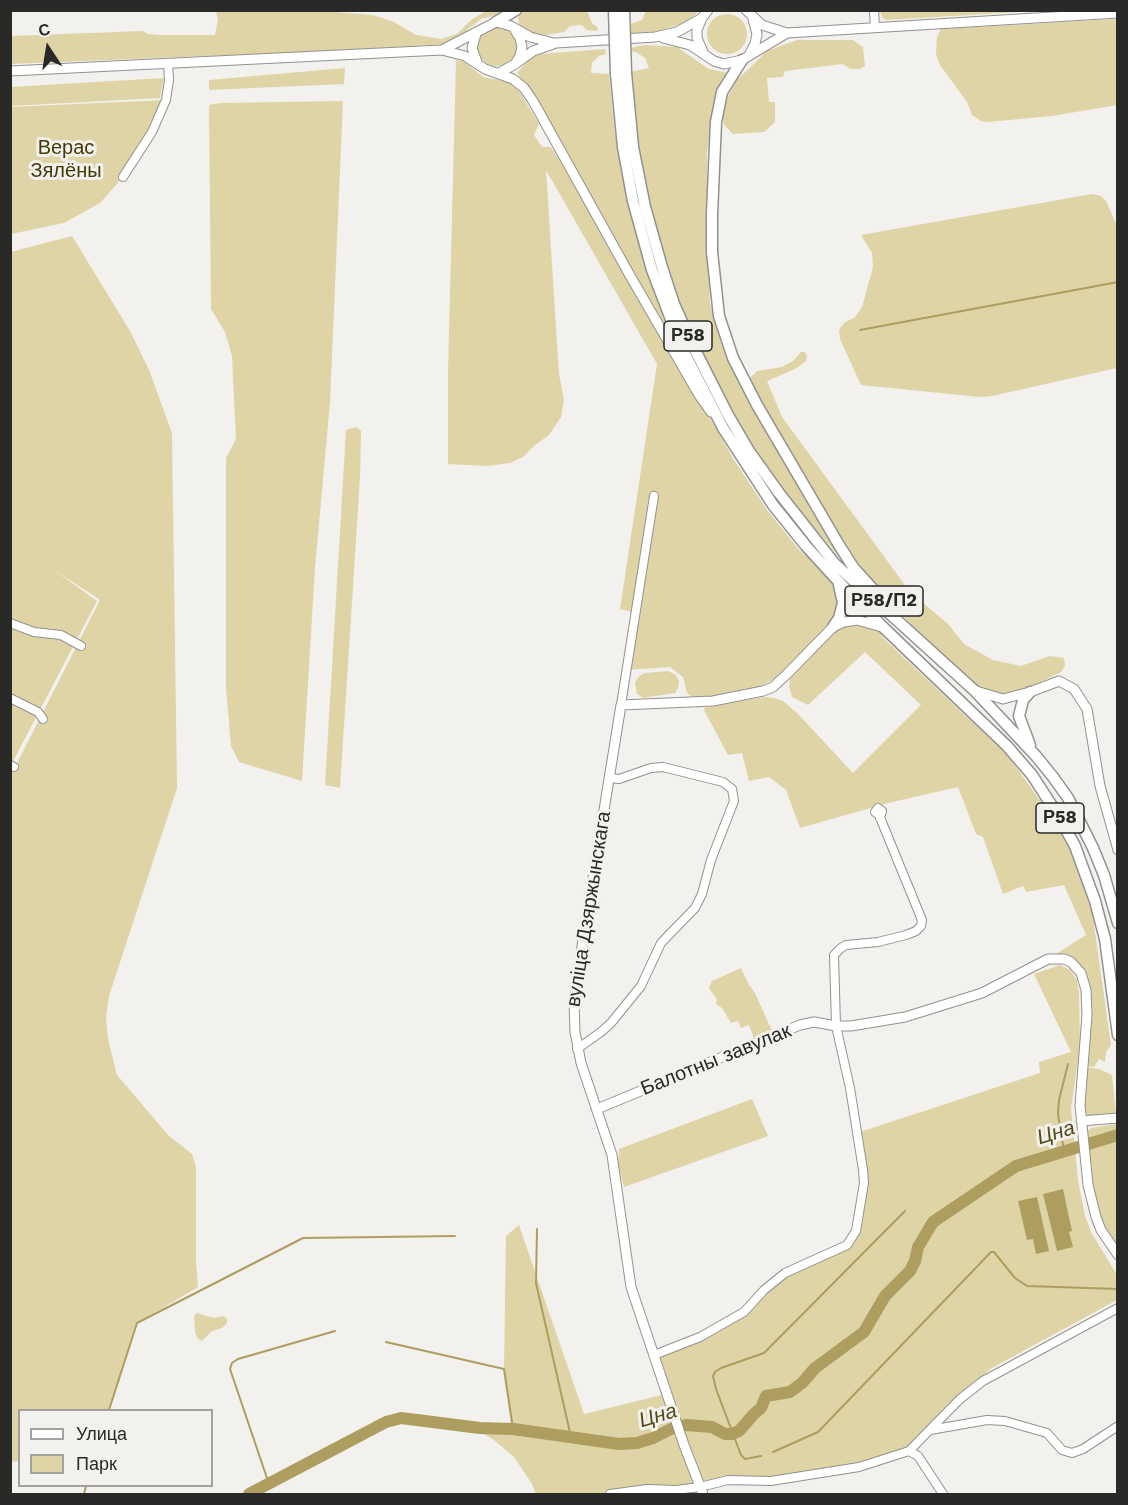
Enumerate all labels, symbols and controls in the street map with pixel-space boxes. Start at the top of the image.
north arrow [18,18,78,78]
text: С [37,19,52,40]
park label: Верас Зялёны [30,136,102,183]
road number: Р58 [664,321,712,351]
road number: Р58/П2 [845,586,923,616]
road number: Р58 [1036,803,1084,833]
street label: вуліца Дзяржынскага [562,809,616,1009]
street label: Балотны завулак [637,1019,795,1101]
water label: Цна [1034,1115,1078,1151]
water label: Цна [636,1398,680,1434]
legend [18,1409,213,1487]
text: Улица [76,1423,127,1444]
text: Парк [76,1453,117,1474]

